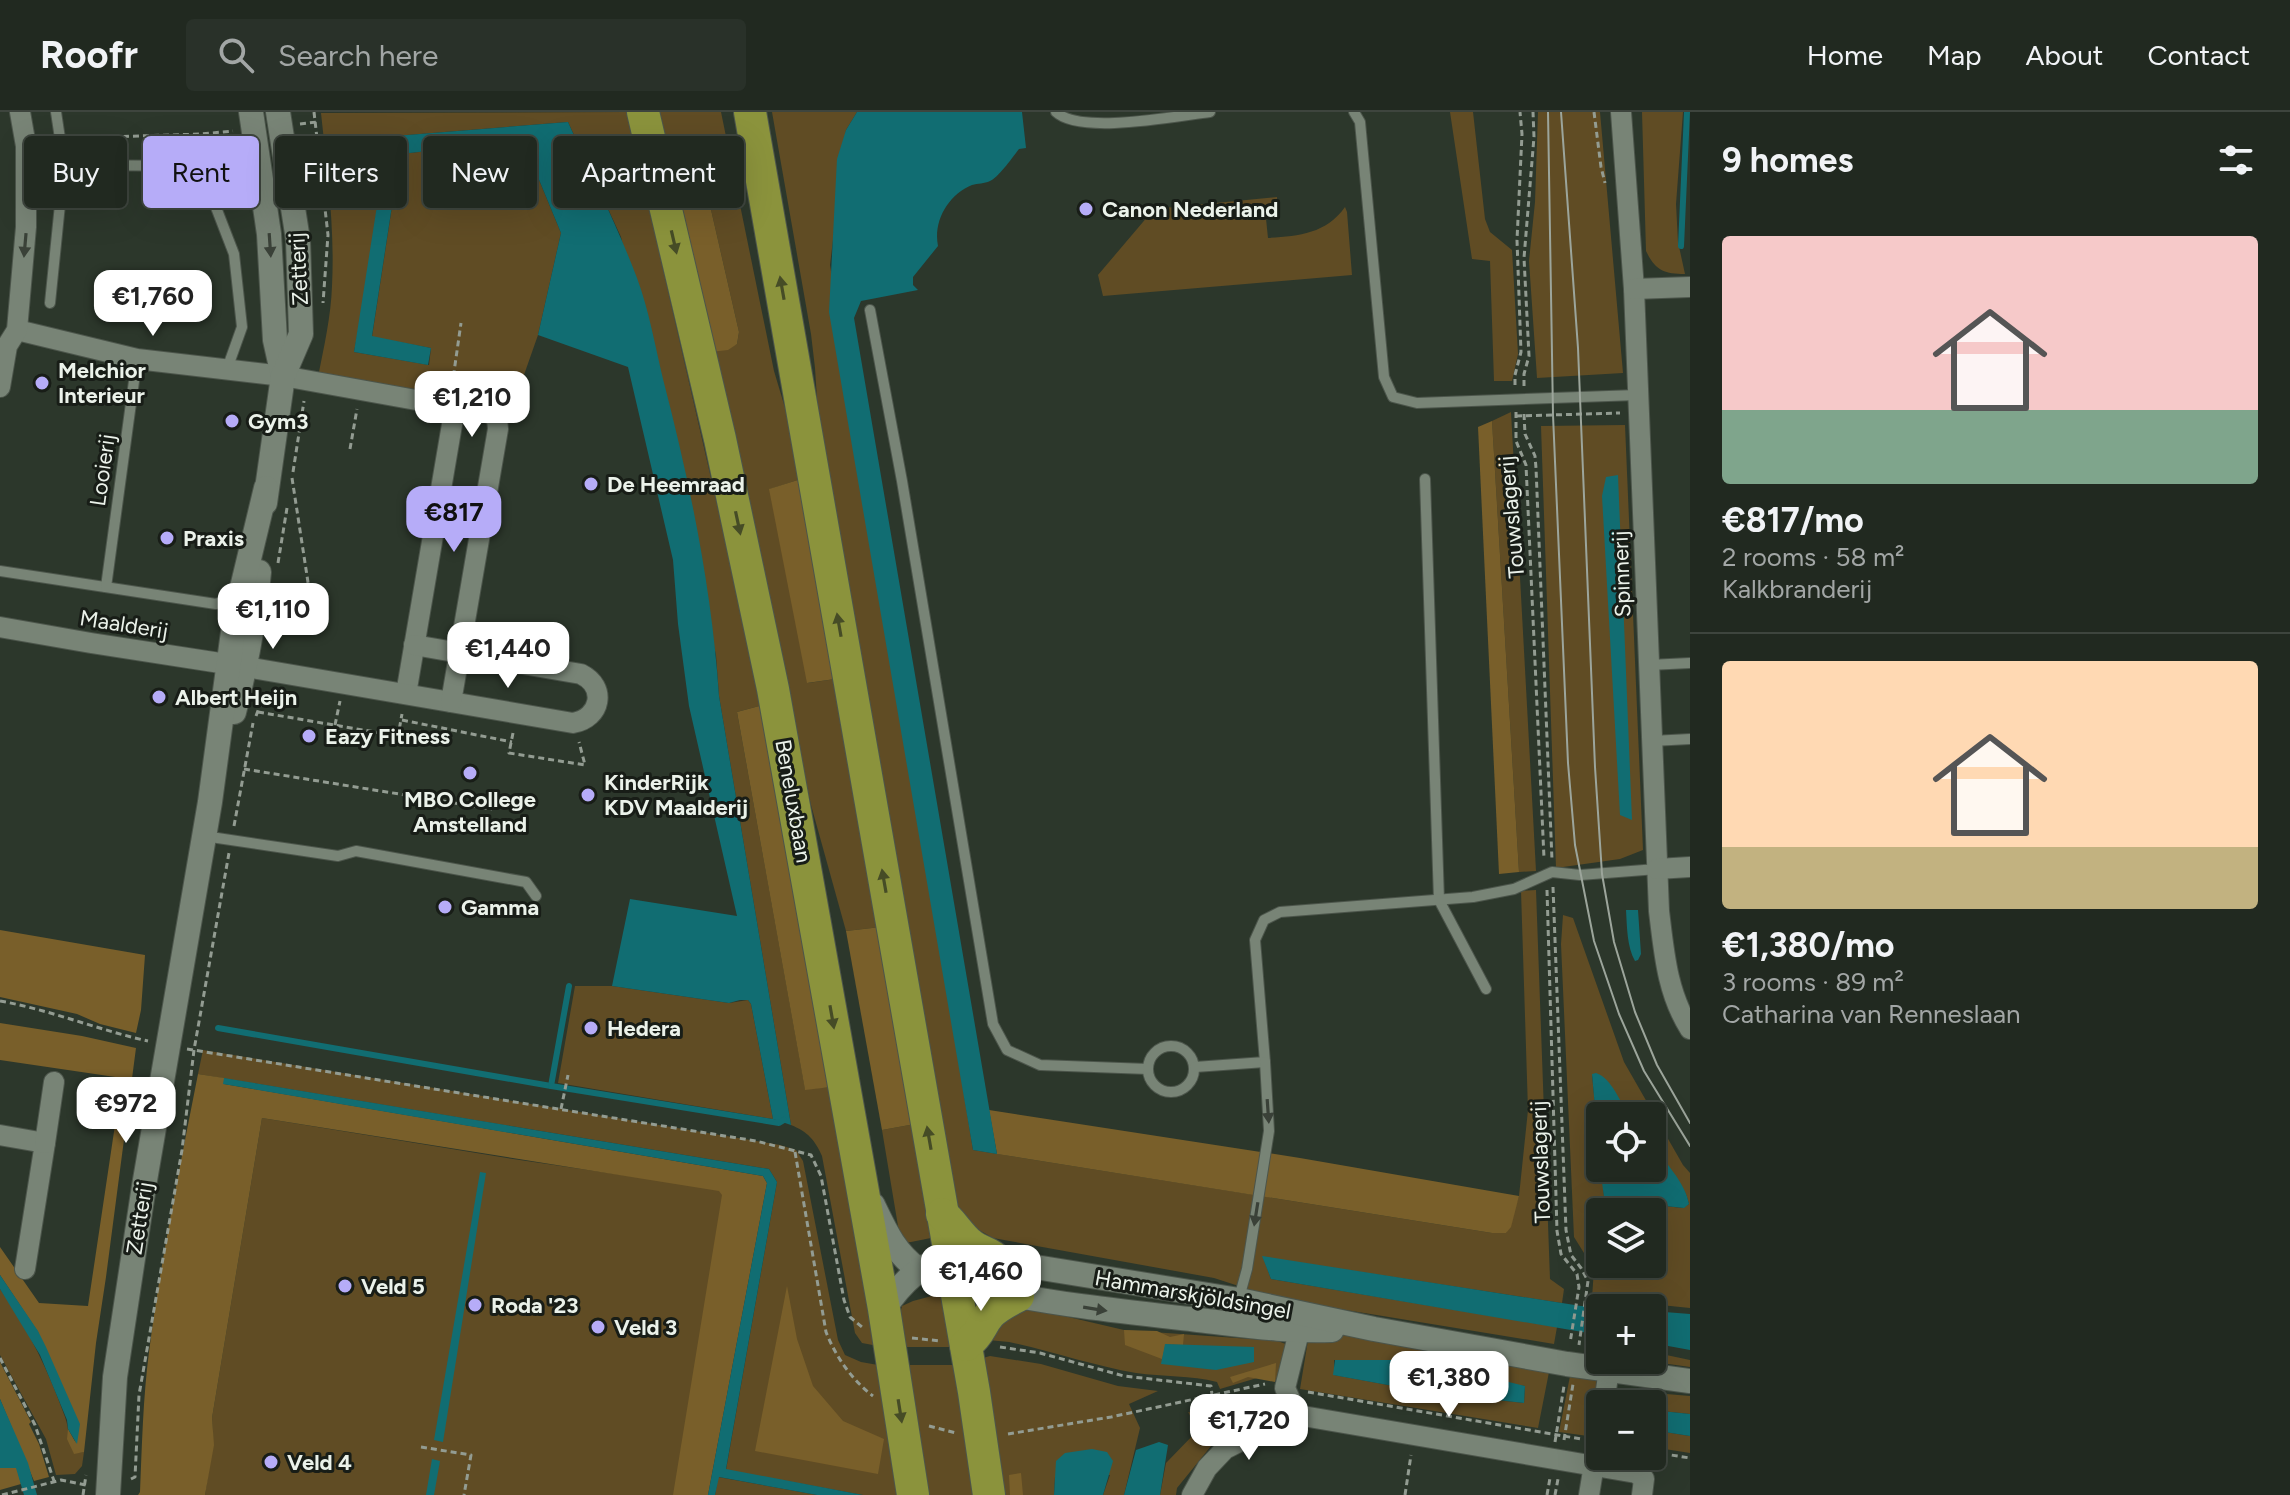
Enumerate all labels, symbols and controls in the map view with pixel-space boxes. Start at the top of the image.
search box [186,19,746,91]
text: Roofr [40,32,138,78]
icon: search [214,33,258,77]
text: Search here [278,37,438,74]
text: Home [1807,38,1883,72]
text: Map [1927,38,1982,72]
text: About [2026,38,2103,72]
text: Contact [2147,38,2250,72]
chip: Buy [24,136,127,208]
chip: Rent [143,136,259,208]
chip: Filters [275,136,407,208]
chip: New [423,136,537,208]
chip: Apartment [553,136,744,208]
icon: filters [2214,138,2258,182]
text: 9 homes [1722,140,1853,181]
place label: Canon Nederland [1102,196,1278,223]
marker: Canon Nederland [1077,200,1095,218]
one-way arrow [668,230,681,255]
street label: Zetterij [283,232,314,306]
one-way arrow [18,233,31,258]
one-way arrow [264,233,277,258]
pin: €1,760 [88,270,218,338]
one-way arrow [775,275,787,300]
text: €1,760 [112,280,194,312]
icon: home [1918,288,2062,432]
place label: Melchior Interieur [58,357,147,409]
pin: €1,210 [407,371,537,439]
marker: Melchior Interieur [33,374,51,392]
text: €1,210 [433,381,511,413]
place label: Gym3 [248,408,308,435]
marker: Gym3 [223,412,241,430]
street label: Looierij [84,432,121,508]
street label: Touwslagerij [1493,455,1530,579]
place label: De Heemraad [607,471,745,498]
marker: De Heemraad [582,475,600,493]
pin: €817 [407,486,501,554]
text: €817 [424,496,484,528]
text: €817/mo [1722,500,1864,541]
one-way arrow [732,511,745,536]
place label: Praxis [183,525,244,552]
marker: Praxis [158,529,176,547]
street label: Spinnerij [1606,530,1637,618]
text: 2 rooms · 58 m² [1722,541,1904,573]
text: Kalkbranderij [1722,573,1872,605]
pin: €1,110 [208,583,338,651]
text: €1,110 [236,593,310,625]
street label: Maalderij [78,604,170,645]
one-way arrow [832,613,844,638]
pin: €1,440 [443,622,573,690]
text: €1,440 [465,632,551,664]
place label: Albert Heijn [175,684,297,711]
marker: Albert Heijn [150,688,168,706]
icon: home [1918,713,2062,857]
place label: Eazy Fitness [325,723,450,750]
marker: Eazy Fitness [300,727,318,745]
street label: Beneluxbaan [769,737,818,865]
marker: MBO College Amstelland [461,764,479,782]
place label: KinderRijk KDV Maalderij [604,769,748,821]
place label: MBO College Amstelland [404,786,536,838]
marker: KinderRijk KDV Maalderij [579,786,597,804]
one-way arrow [877,869,889,894]
place label: Gamma [461,894,539,921]
marker: Gamma [436,898,454,916]
text: €1,380/mo [1722,925,1895,966]
text: 3 rooms · 89 m² [1722,966,1904,998]
text: Catharina van Renneslaan [1722,998,2021,1030]
one-way arrow [827,1005,839,1030]
place label: Hedera [607,1015,681,1042]
marker: Hedera [582,1019,600,1037]
pin: €972 [79,1077,173,1145]
text: €972 [95,1087,157,1119]
one-way arrow [1262,1099,1275,1124]
street label: Touwslagerij [1525,1100,1556,1224]
map controls [1586,1102,1666,1470]
button: locate [1586,1102,1666,1182]
one-way arrow [922,1125,934,1150]
street label: Zetterij [120,1180,159,1256]
button: layers [1586,1198,1666,1278]
one-way arrow [1250,1202,1262,1227]
pin: €1,460 [916,1245,1046,1313]
text: €1,460 [939,1255,1023,1287]
street label: Hammarskjöldsingel [1093,1264,1293,1325]
place label: Veld 5 [361,1273,425,1300]
marker: Veld 5 [336,1277,354,1295]
place label: Roda '23 [491,1292,578,1319]
button: + [1586,1294,1666,1374]
marker: Roda '23 [466,1296,484,1314]
one-way arrow [1083,1303,1108,1315]
place label: Veld 3 [614,1314,677,1341]
marker: Veld 3 [589,1318,607,1336]
pin: €1,380 [1384,1351,1514,1419]
text: €1,380 [1408,1361,1490,1393]
button: − [1586,1390,1666,1470]
pin: €1,720 [1184,1394,1314,1462]
one-way arrow [894,1399,906,1424]
text: €1,720 [1208,1404,1290,1436]
place label: Veld 4 [287,1449,352,1476]
marker: Veld 4 [262,1453,280,1471]

